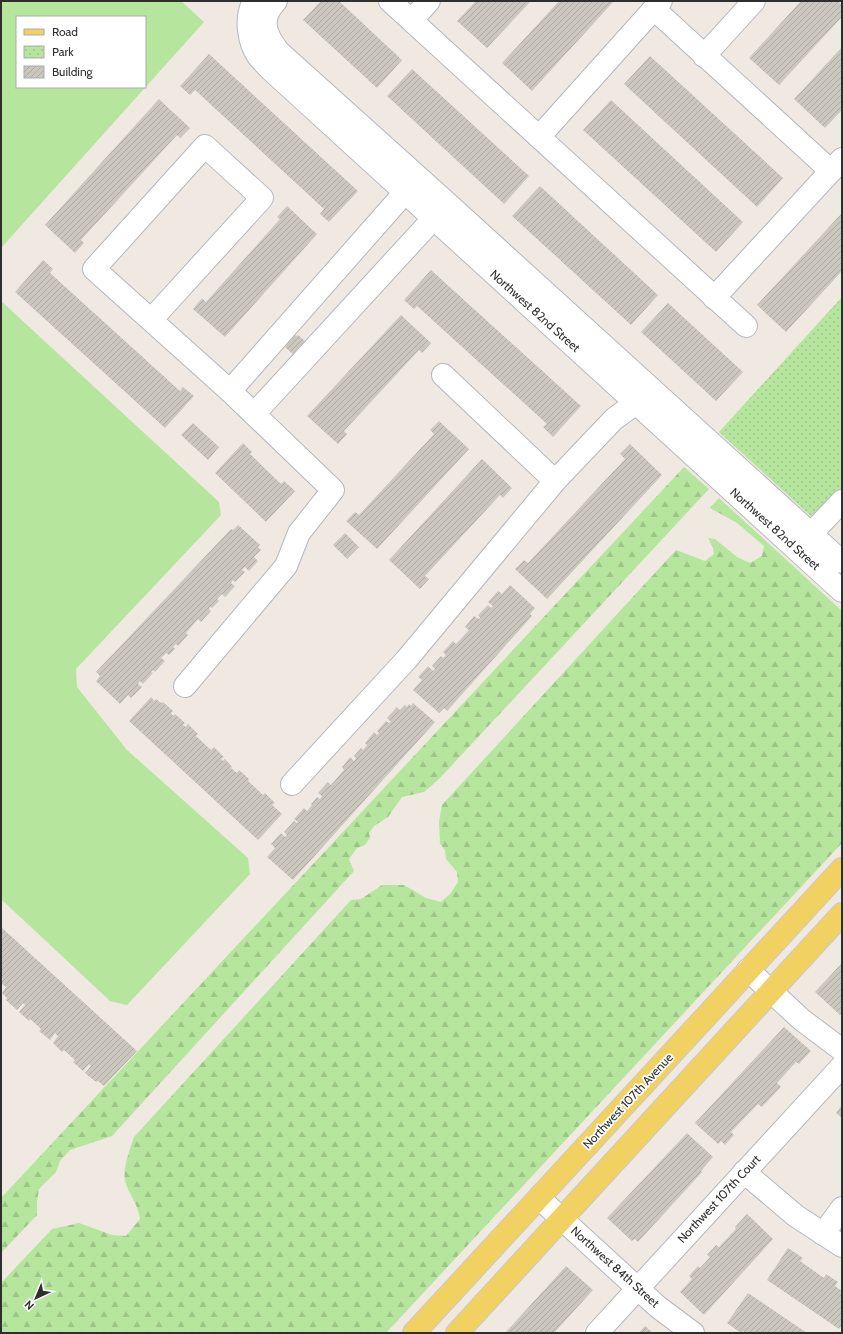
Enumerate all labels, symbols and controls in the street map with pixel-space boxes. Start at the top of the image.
legend [16,16,146,88]
text: Road [52,24,78,39]
text: Park [52,44,74,59]
text: Building [52,64,94,79]
street label: Northwest 82nd Street [487,266,583,355]
street label: Northwest 82nd Street [727,484,823,573]
street label: Northwest 107th Avenue [579,1050,676,1152]
street label: Northwest 107th Court [674,1151,763,1246]
street label: Northwest 84th Street [568,1223,663,1310]
north arrow [16,1278,56,1318]
text: N [21,1297,37,1313]

